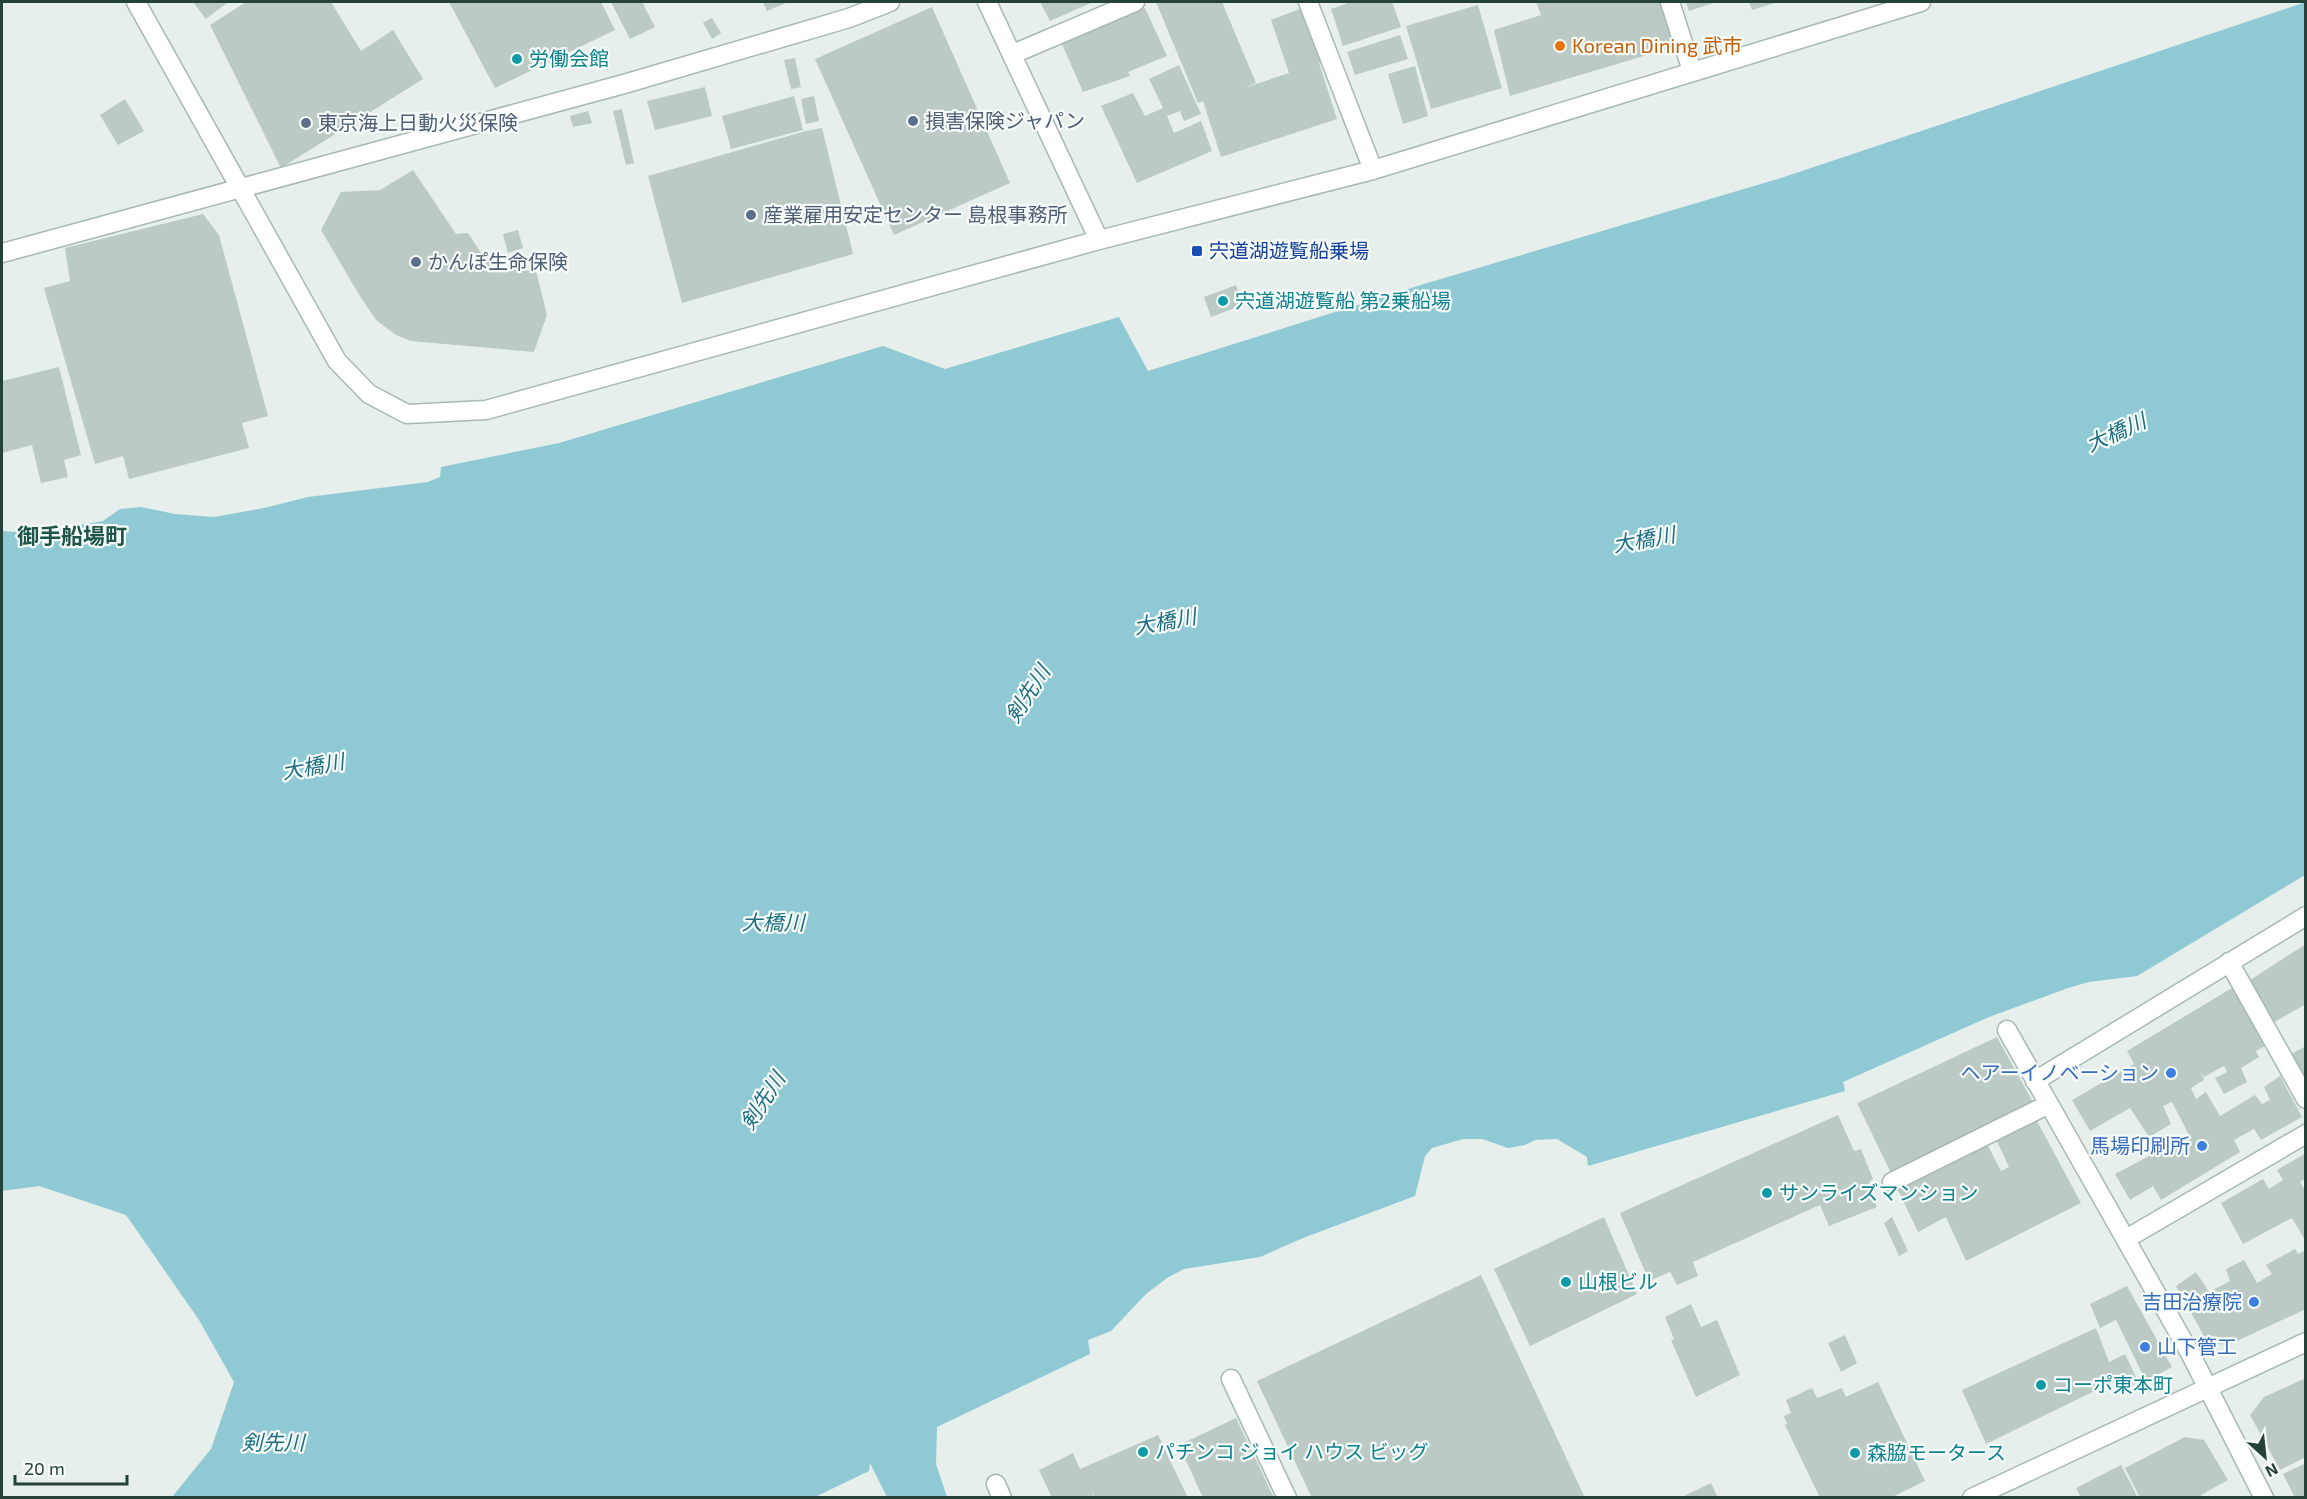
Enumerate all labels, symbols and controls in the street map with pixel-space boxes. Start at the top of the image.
place label: Korean Dining 武市 [1572,33,1743,57]
marker: Korean Dining 武市 [1553,39,1567,53]
place label: 労働会館 [529,46,609,70]
marker: 労働会館 [510,52,524,66]
place label: 損害保険ジャパン [925,108,1085,132]
place label: 東京海上日動火災保険 [318,110,518,134]
marker: 損害保険ジャパン [906,114,920,128]
marker: 東京海上日動火災保険 [299,116,313,130]
place label: 産業雇用安定センター 島根事務所 [763,202,1067,226]
marker: 産業雇用安定センター 島根事務所 [744,208,758,222]
place label: 宍道湖遊覧船乗場 [1209,238,1369,262]
marker: 宍道湖遊覧船乗場 [1190,244,1204,258]
place label: かんぽ生命保険 [428,249,568,273]
marker: かんぽ生命保険 [409,255,423,269]
place label: 宍道湖遊覧船 第2乗船場 [1235,288,1451,312]
marker: 宍道湖遊覧船 第2乗船場 [1216,294,1230,308]
water label: 大橋川 [2082,407,2151,456]
water label: 大橋川 [1611,520,1679,556]
district label: 御手船場町 [17,522,127,548]
water label: 大橋川 [1132,602,1200,638]
water label: 剣先川 [999,658,1055,726]
water label: 大橋川 [280,747,348,783]
water label: 大橋川 [742,909,806,934]
place label: ヘアーイノベーション [1961,1060,2159,1084]
water label: 剣先川 [734,1065,790,1133]
marker: ヘアーイノベーション [2164,1066,2178,1080]
place label: 馬場印刷所 [2090,1133,2190,1157]
marker: 馬場印刷所 [2195,1139,2209,1153]
place label: サンライズマンション [1779,1180,1978,1204]
marker: サンライズマンション [1760,1186,1774,1200]
place label: 山根ビル [1578,1269,1658,1293]
marker: 山根ビル [1559,1275,1573,1289]
place label: 吉田治療院 [2142,1289,2242,1313]
marker: 吉田治療院 [2247,1295,2261,1309]
place label: 山下管工 [2157,1334,2237,1358]
marker: 山下管工 [2138,1340,2152,1354]
place label: コーポ東本町 [2053,1372,2173,1396]
marker: コーポ東本町 [2034,1378,2048,1392]
north arrow [2235,1427,2295,1487]
water label: 剣先川 [242,1429,306,1454]
place label: パチンコ ジョイ ハウス ビッグ [1155,1439,1428,1463]
place label: 森脇モータース [1867,1440,2006,1464]
marker: パチンコ ジョイ ハウス ビッグ [1136,1445,1150,1459]
marker: 森脇モータース [1848,1446,1862,1460]
scale bar [15,1448,128,1486]
text: 20 m [24,1457,65,1479]
text: N [2263,1460,2282,1482]

